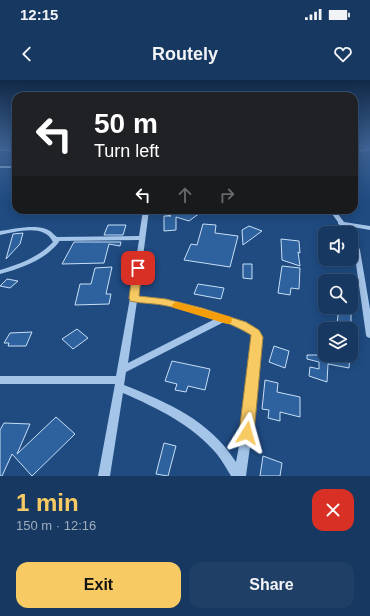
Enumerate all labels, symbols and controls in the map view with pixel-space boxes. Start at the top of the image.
text: 12:15 [20,6,58,23]
icon: back [16,43,38,65]
icon: heart [332,43,354,65]
text: Routely [152,44,218,64]
icon: left [28,108,80,160]
text: 50 m [94,108,158,139]
text: Turn left [94,141,159,161]
icon: left [132,184,154,206]
icon: ahead [174,184,196,206]
icon: right [216,184,238,206]
map controls [318,226,358,362]
button: sound [318,226,358,266]
pin [121,251,155,285]
icon: arrive [127,257,149,279]
button: search [318,274,358,314]
button: layers [318,322,358,362]
position arrow [226,412,268,454]
text: 1 min [16,489,79,516]
button: close [312,489,354,531]
text: 150 m · 12:16 [16,518,96,533]
button: Exit [16,562,181,608]
button: Share [189,562,354,608]

